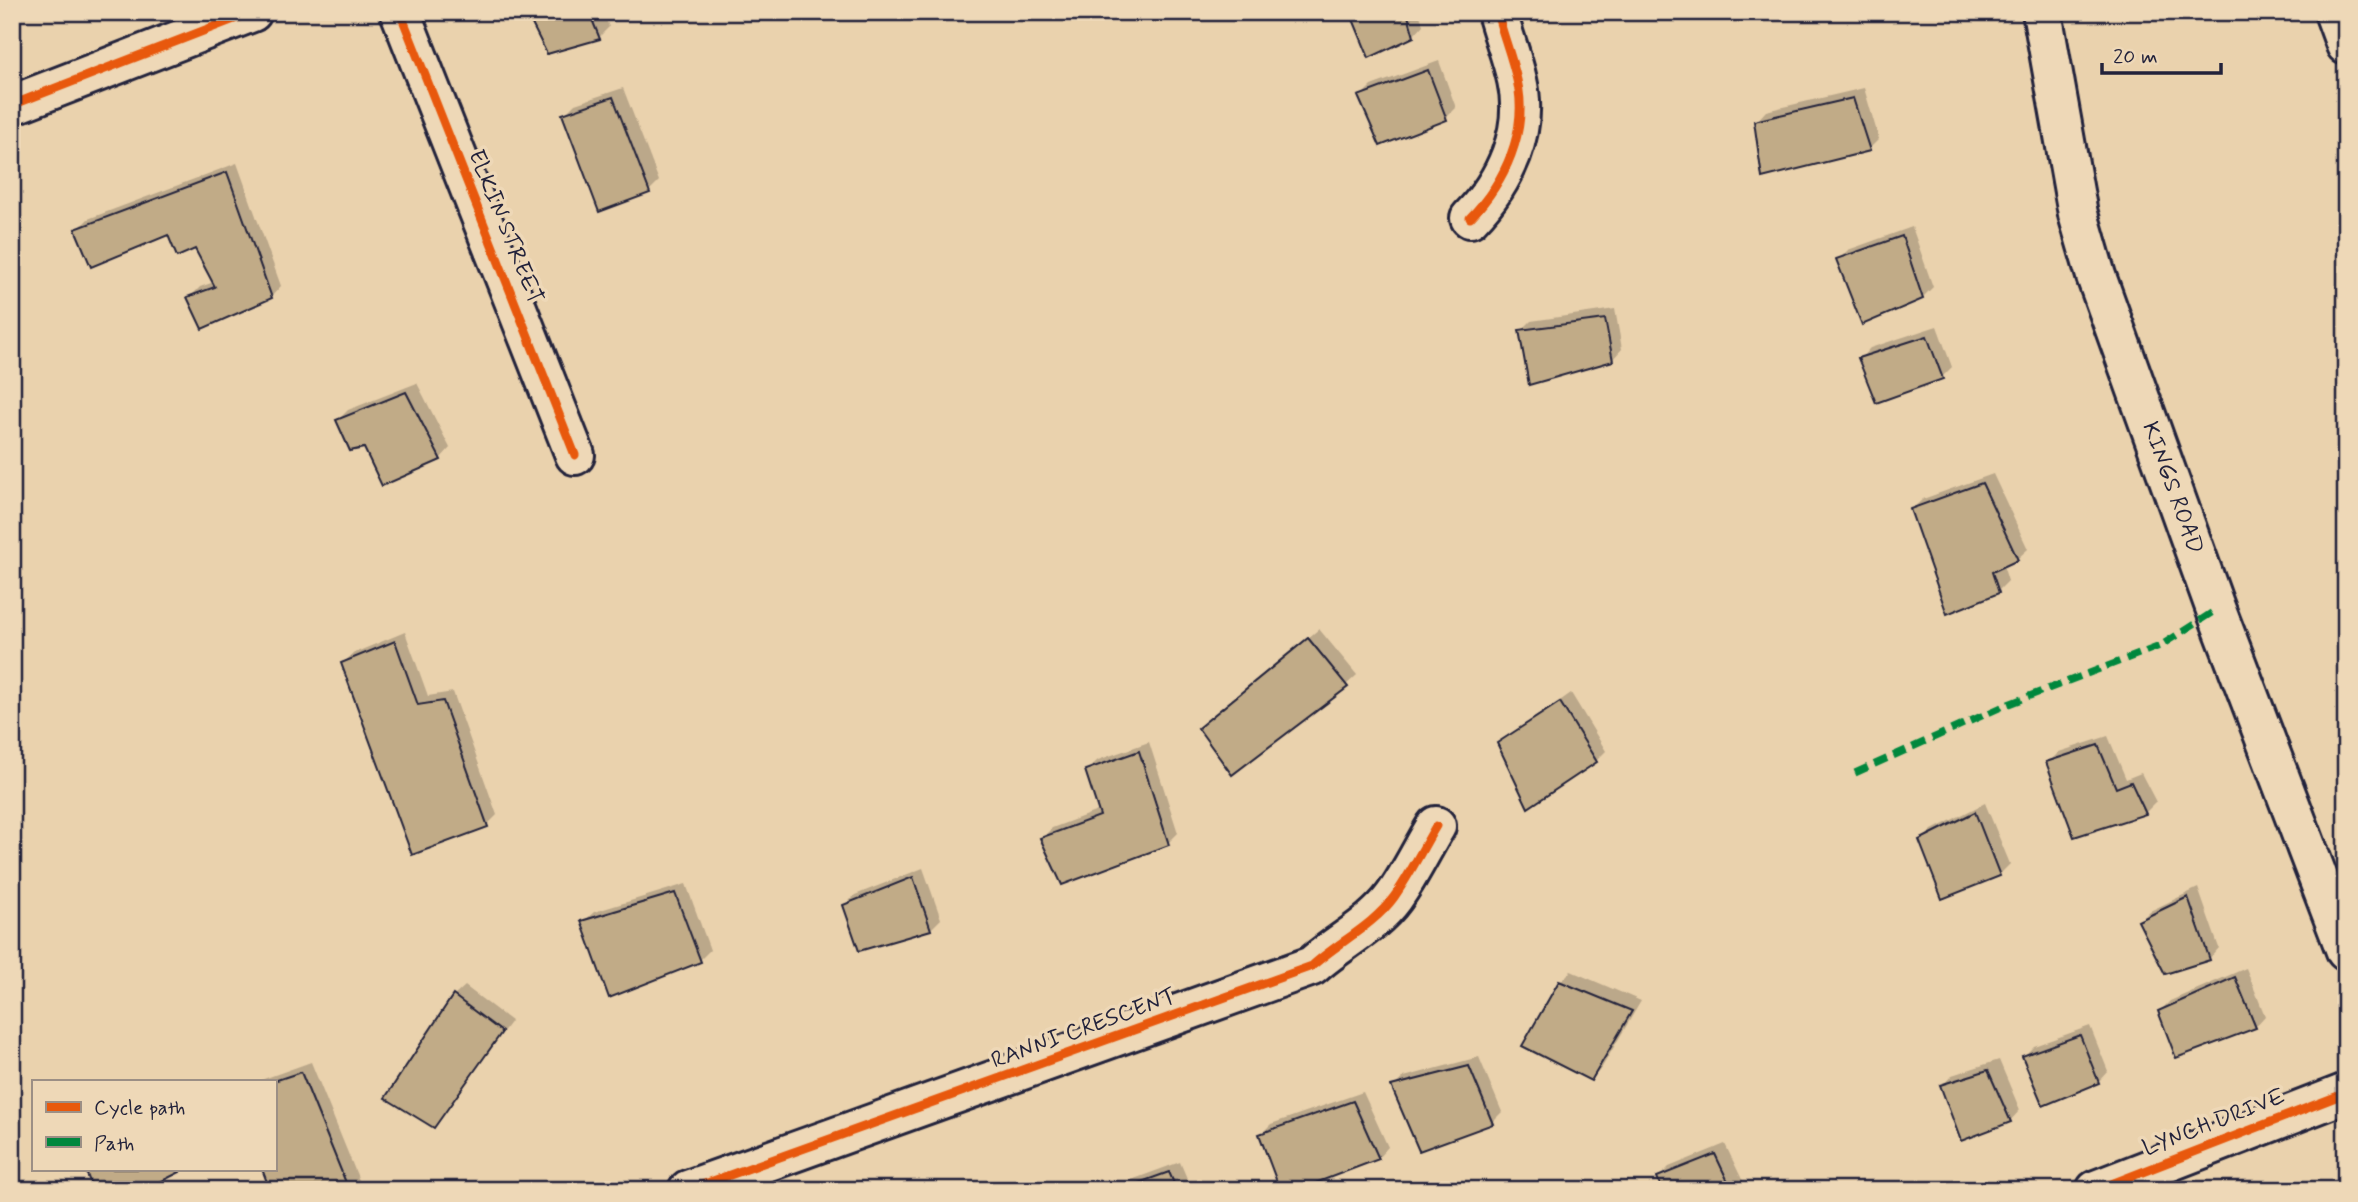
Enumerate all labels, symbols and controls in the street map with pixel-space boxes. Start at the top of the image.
scale bar [2102,32,2222,76]
text: 20 m [2113,43,2158,71]
street label: ELKIN STREET [460,145,550,309]
street label: KINGS ROAD [2134,418,2210,558]
street label: RANNI CRESCENT [987,982,1181,1076]
legend [32,1080,276,1170]
street label: LYNCH DRIVE [2139,1082,2289,1164]
text: Cycle path [94,1094,185,1122]
text: Path [94,1130,134,1158]

